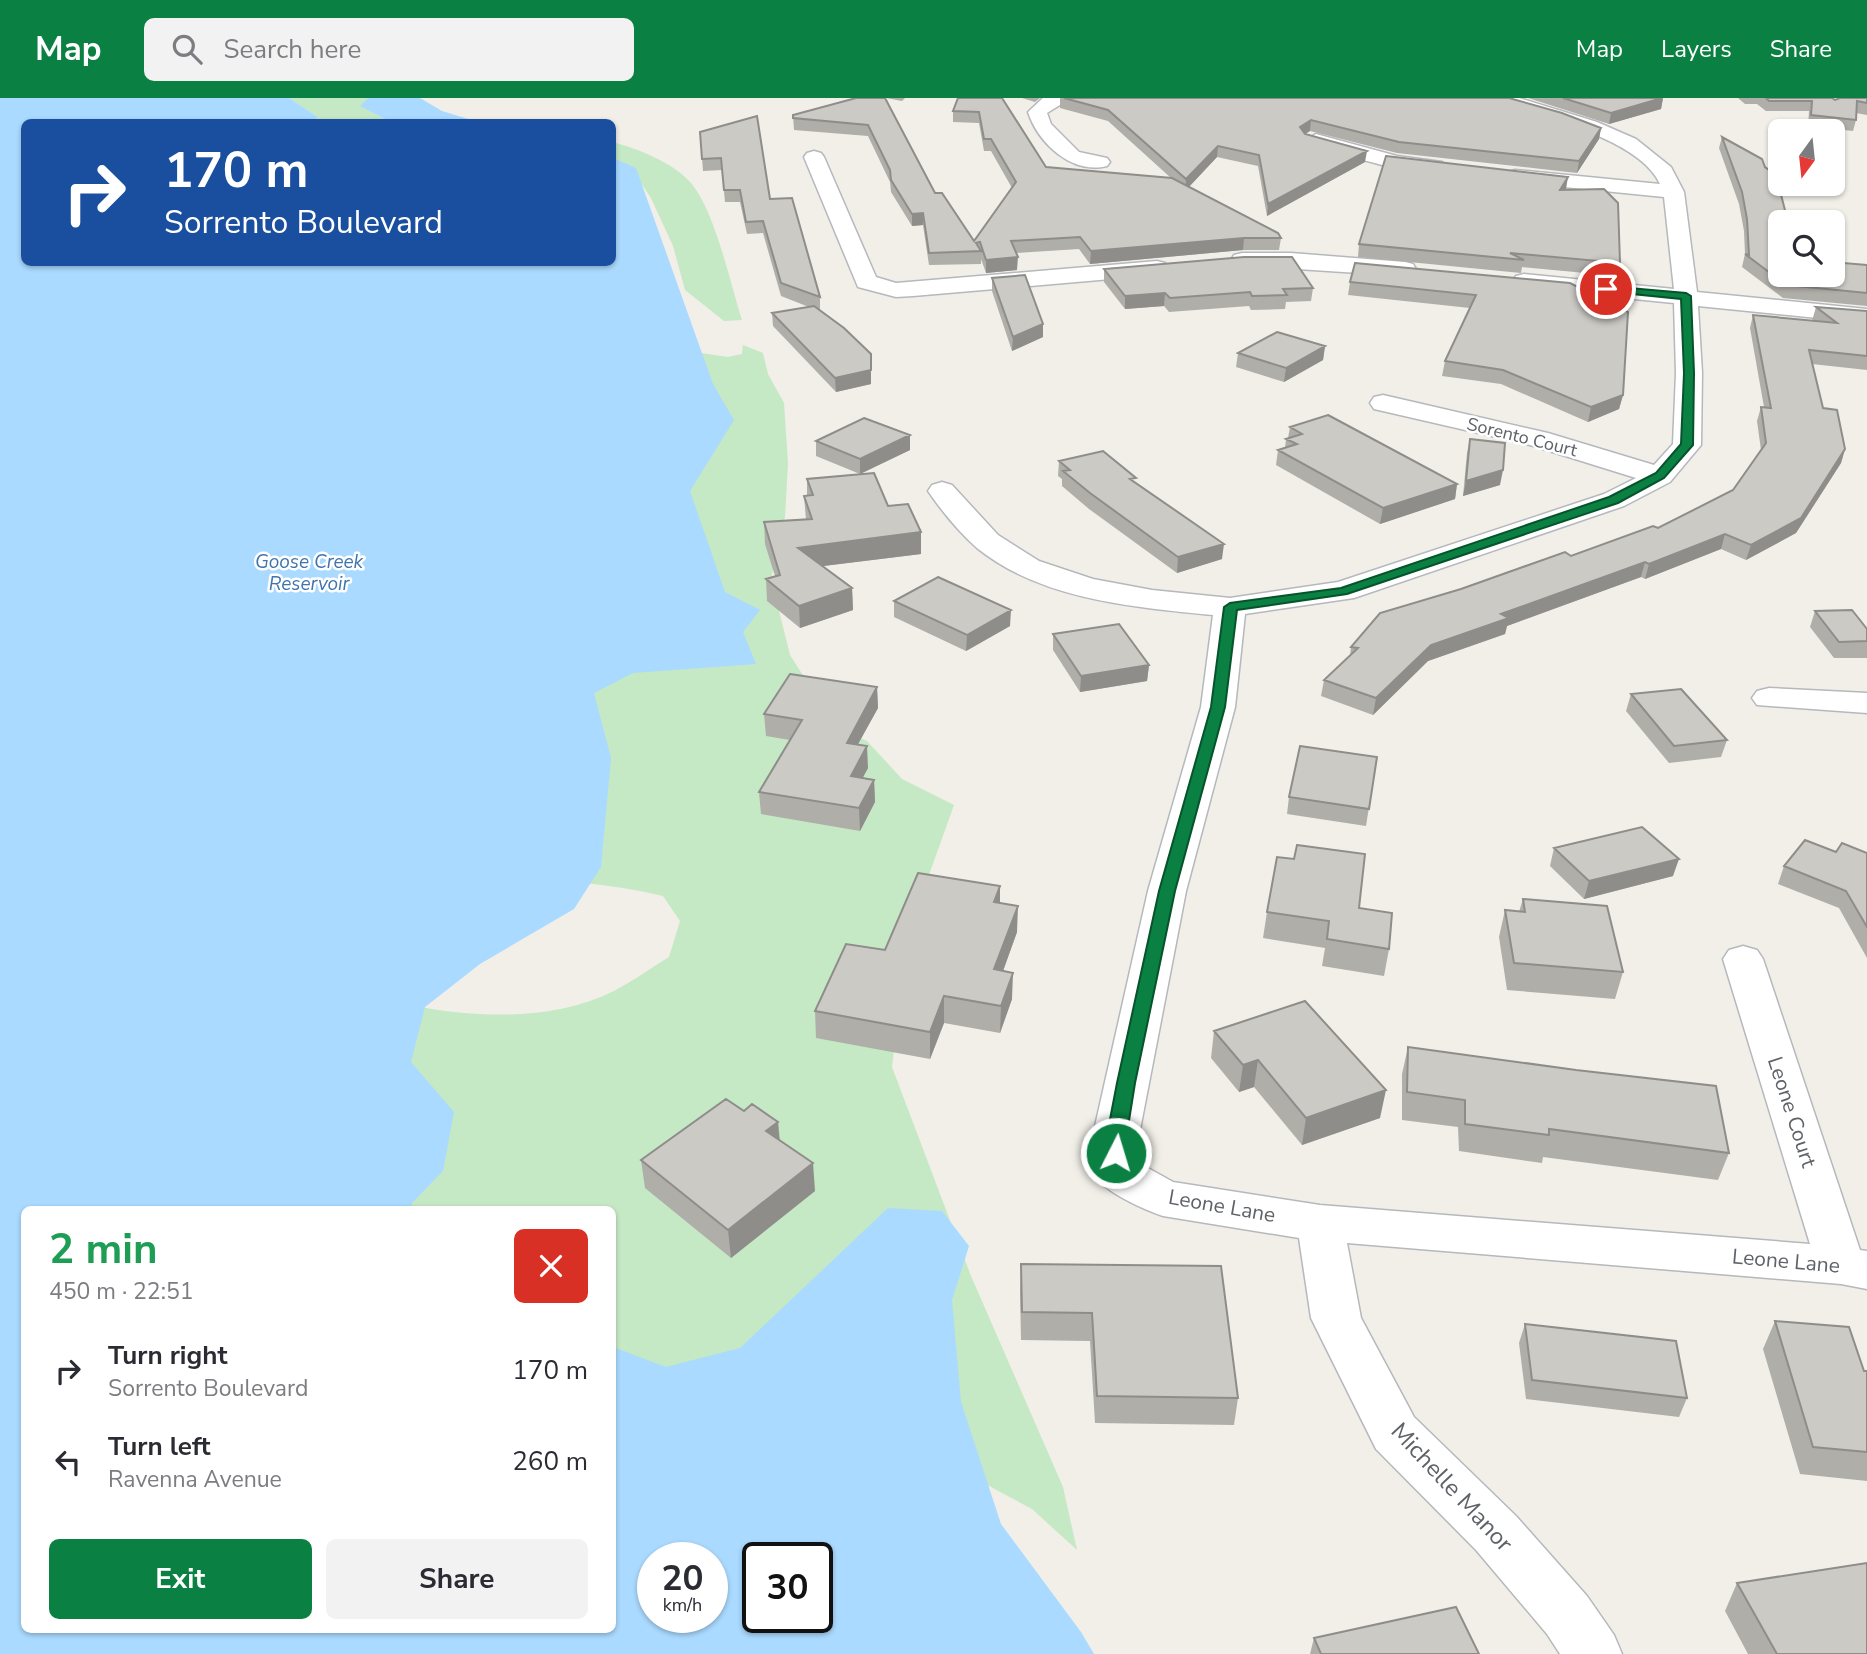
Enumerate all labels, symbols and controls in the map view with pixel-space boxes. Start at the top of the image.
search box [144,18,634,81]
text: Map [35,27,102,72]
icon: search [168,30,206,68]
text: Search here [224,32,361,67]
text: Map [1576,33,1623,65]
text: Layers [1661,33,1732,65]
text: Share [1770,33,1832,65]
north arrow [1768,119,1844,196]
map controls [1768,119,1845,287]
text: 170 m [164,137,308,204]
icon: right [49,147,140,238]
text: Sorrento Boulevard [164,201,443,244]
button: search [1768,210,1845,287]
pin [1576,259,1636,319]
icon: arrive [1587,270,1625,308]
street label: Sorento Court [1464,412,1580,462]
water label: Goose Creek Reservoir [255,549,364,597]
street label: Leone Court [1761,1053,1823,1172]
position arrow [1079,1116,1153,1190]
street label: Leone Lane [1166,1183,1278,1229]
text: 2 min [49,1221,158,1278]
button: close [514,1229,588,1303]
street label: Leone Lane [1731,1242,1841,1280]
text: 450 m · 22:51 [49,1276,194,1307]
text: Turn right [108,1338,227,1373]
icon: right [49,1352,87,1390]
text: 170 m [512,1353,588,1388]
text: Sorrento Boulevard [108,1373,309,1404]
street label: Michelle Manor [1384,1416,1520,1559]
text: Turn left [108,1429,211,1464]
icon: left [49,1443,87,1481]
text: 260 m [512,1444,588,1479]
text: Ravenna Avenue [108,1464,282,1495]
button: Exit [49,1539,312,1619]
button: Share [326,1539,588,1619]
speed limit sign: 30 [742,1542,833,1633]
text: 20 [661,1555,704,1602]
text: km/h [663,1593,702,1617]

